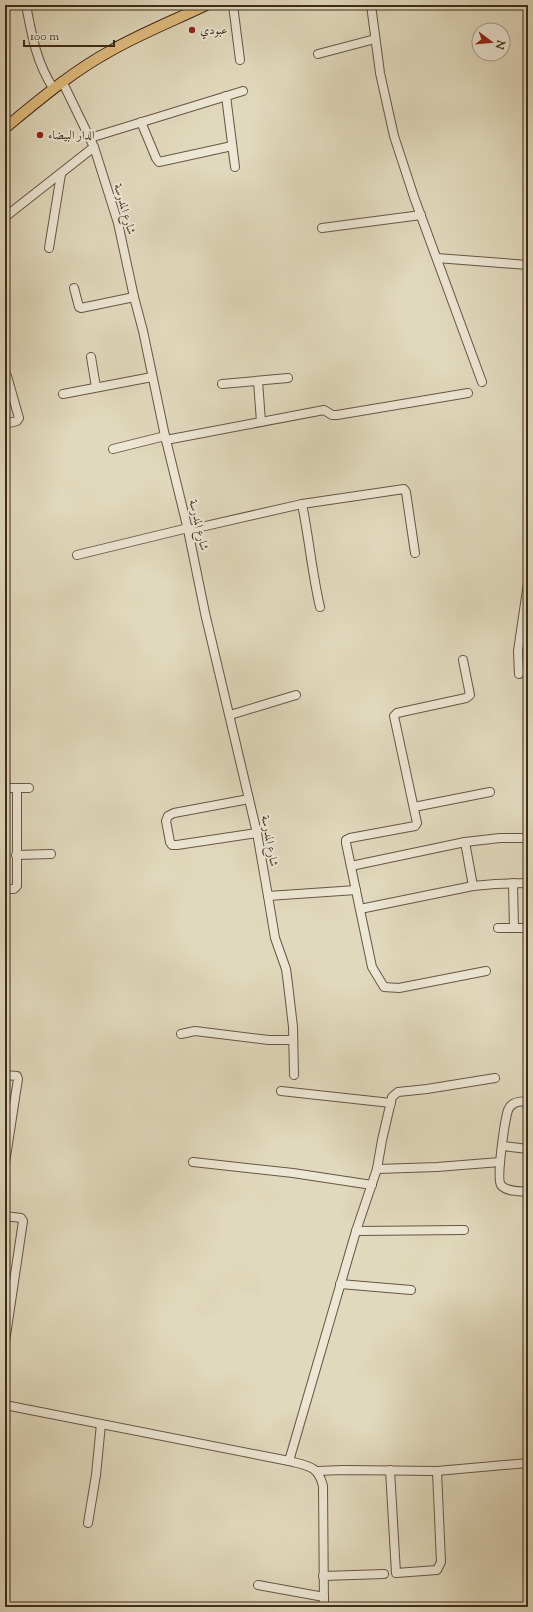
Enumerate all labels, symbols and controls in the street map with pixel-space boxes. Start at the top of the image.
scale bar [24,22,114,48]
place label: عبودي [200,22,228,40]
north arrow [471,22,511,62]
marker: عبودي [187,25,197,35]
text: 100 m [30,28,59,46]
text: N [491,37,509,51]
place label: الدار البيضاء [48,127,95,145]
marker: الدار البيضاء [35,130,45,140]
street label: شارع المدرسة [107,182,140,237]
street label: شارع المدرسة [182,498,213,553]
street label: شارع المدرسة [255,814,282,869]

